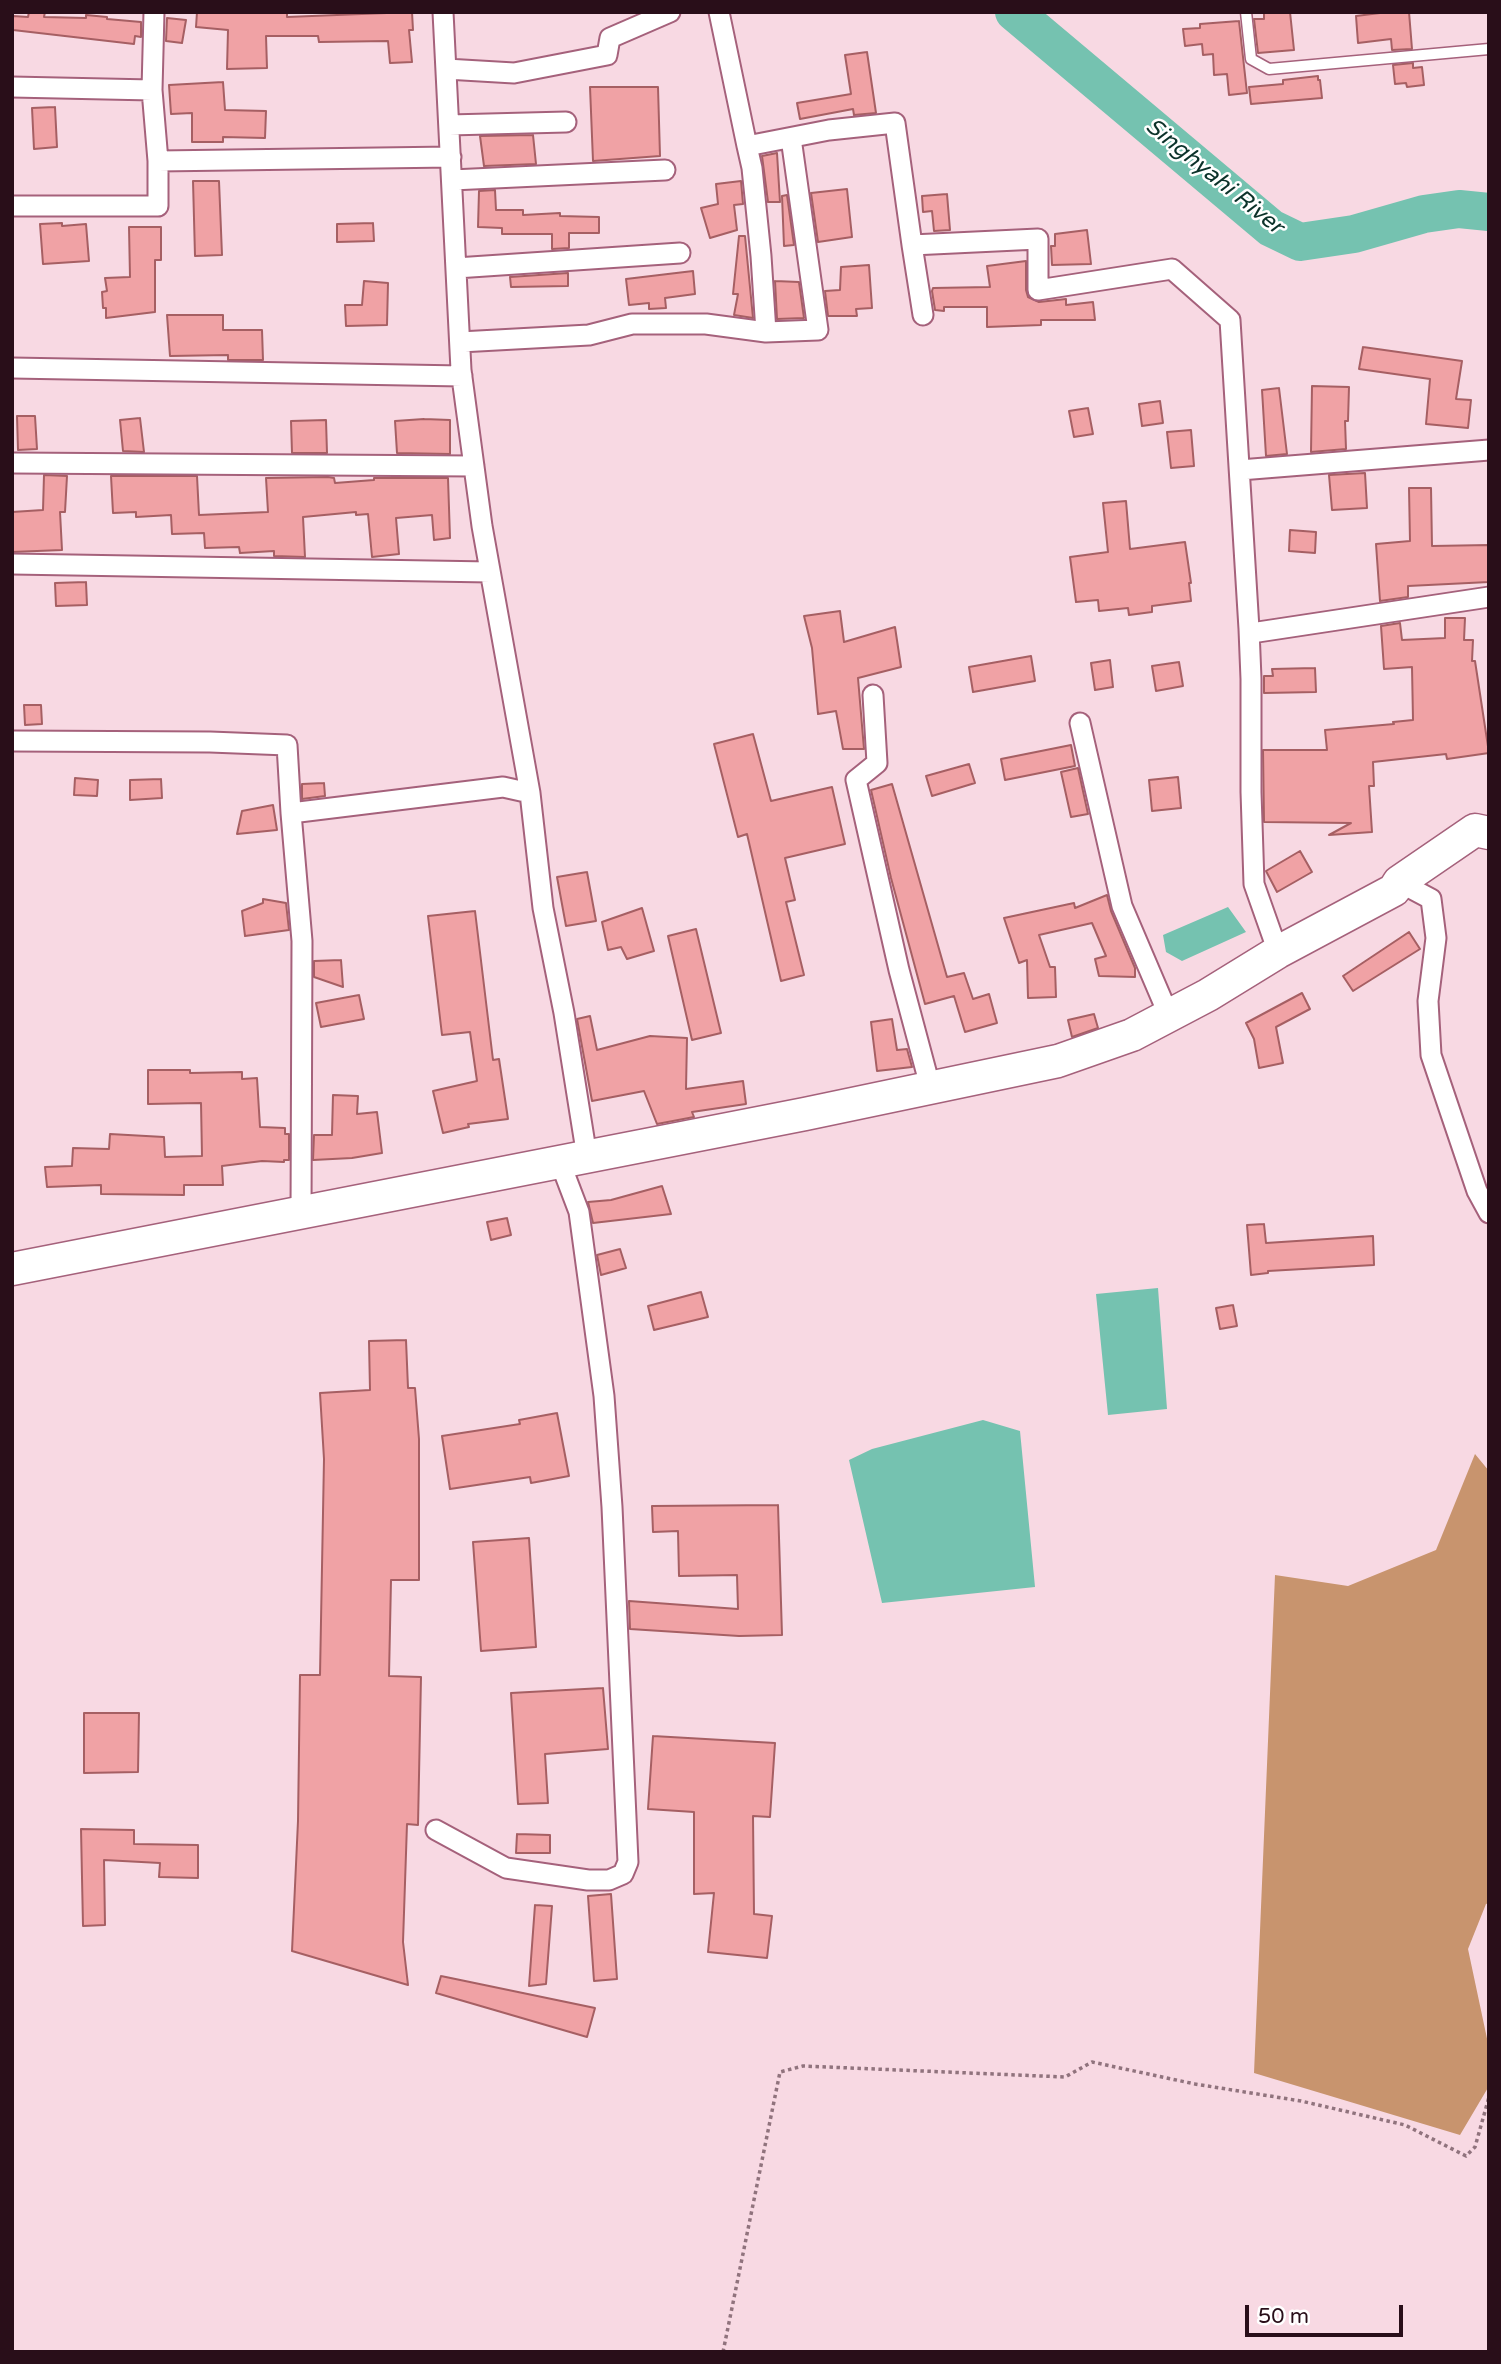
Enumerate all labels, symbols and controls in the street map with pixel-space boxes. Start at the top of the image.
water label: Singhyahi River [1140,113,1288,241]
scale bar [1249,2290,1406,2334]
text: 50 m [1258,2304,1309,2329]

